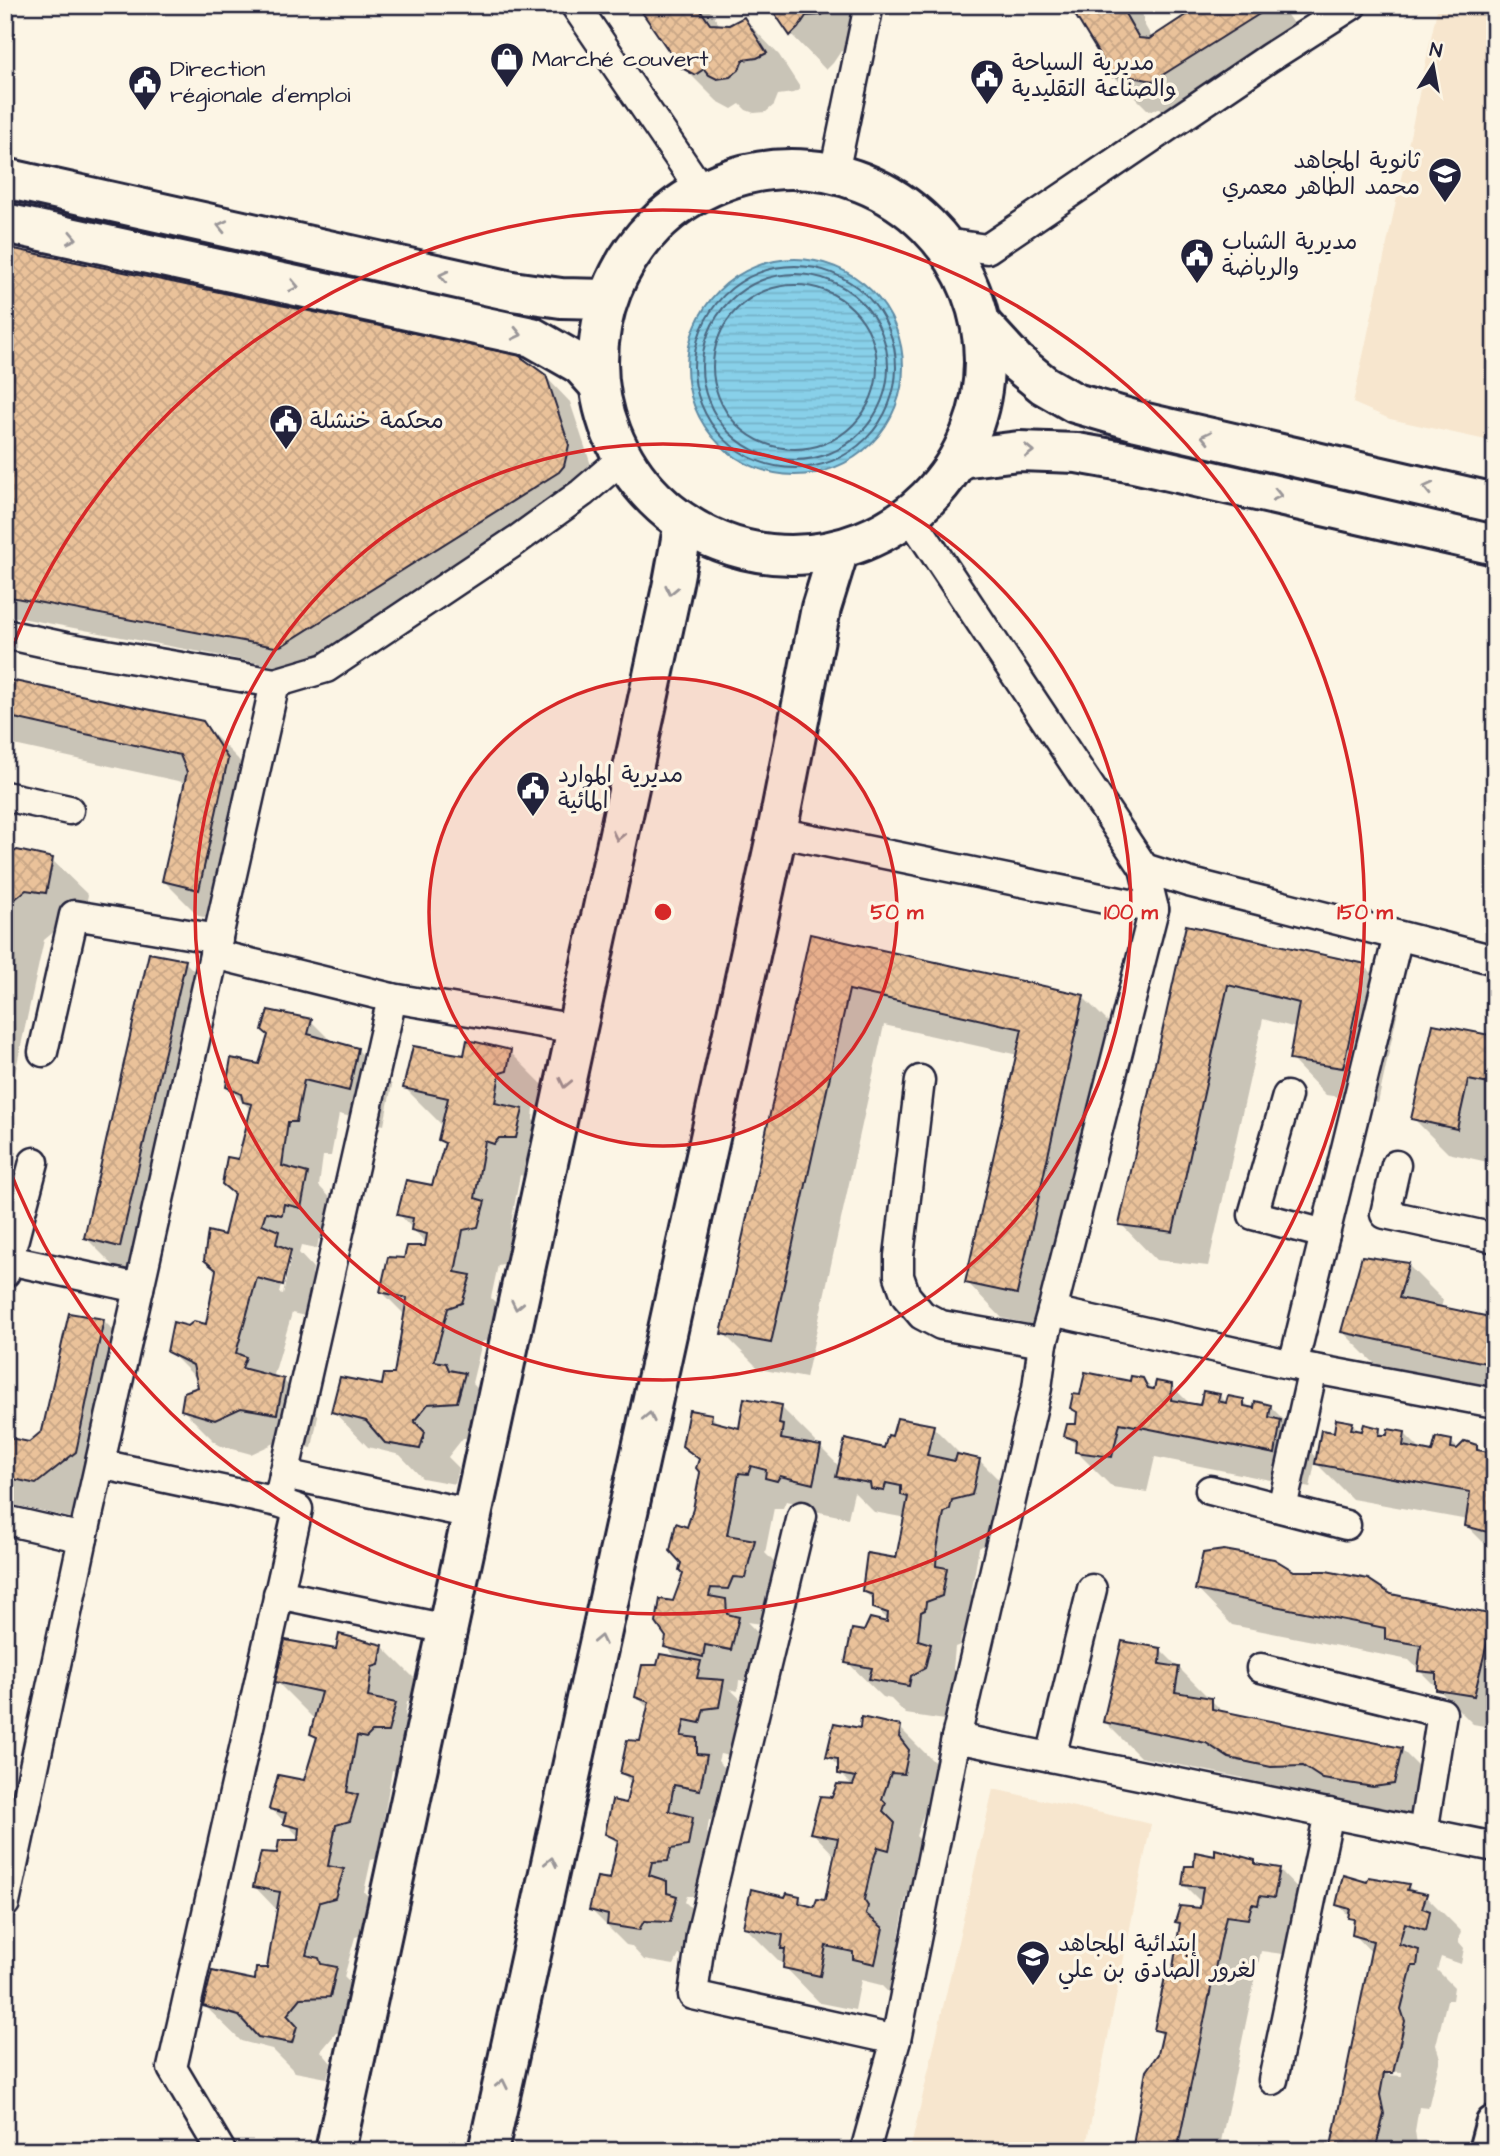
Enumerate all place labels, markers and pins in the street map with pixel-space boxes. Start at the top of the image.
shop icon: Marché couvert [488,40,526,89]
place label: Marché couvert [532,43,709,75]
place label: مديرية السياحة والصناعة التقليدية [1012,47,1177,105]
place label: Direction régionale d'emploi [170,53,351,112]
public building icon: مديرية السياحة والصناعة التقليدية [968,57,1006,106]
public building icon: Direction régionale d'emploi [126,63,164,112]
place label: ثانوية المجاهد محمد الطاهر معمري [1222,145,1421,203]
school or university icon: ثانوية المجاهد محمد الطاهر معمري [1426,155,1464,204]
place label: مديرية الشباب والرياضة [1222,226,1357,284]
public building icon: مديرية الشباب والرياضة [1178,236,1216,285]
public building icon: محكمة خنشلة [267,402,305,451]
place label: محكمة خنشلة [310,405,444,437]
place label: مديرية الموارد المائية [558,759,683,817]
public building icon: مديرية الموارد المائية [514,769,552,818]
centre of rings [651,900,675,924]
place label: إبتدائية المجاهد لغرور الصادق بن علي [1058,1928,1256,1990]
school or university icon: إبتدائية المجاهد لغرور الصادق بن علي [1014,1938,1052,1987]

